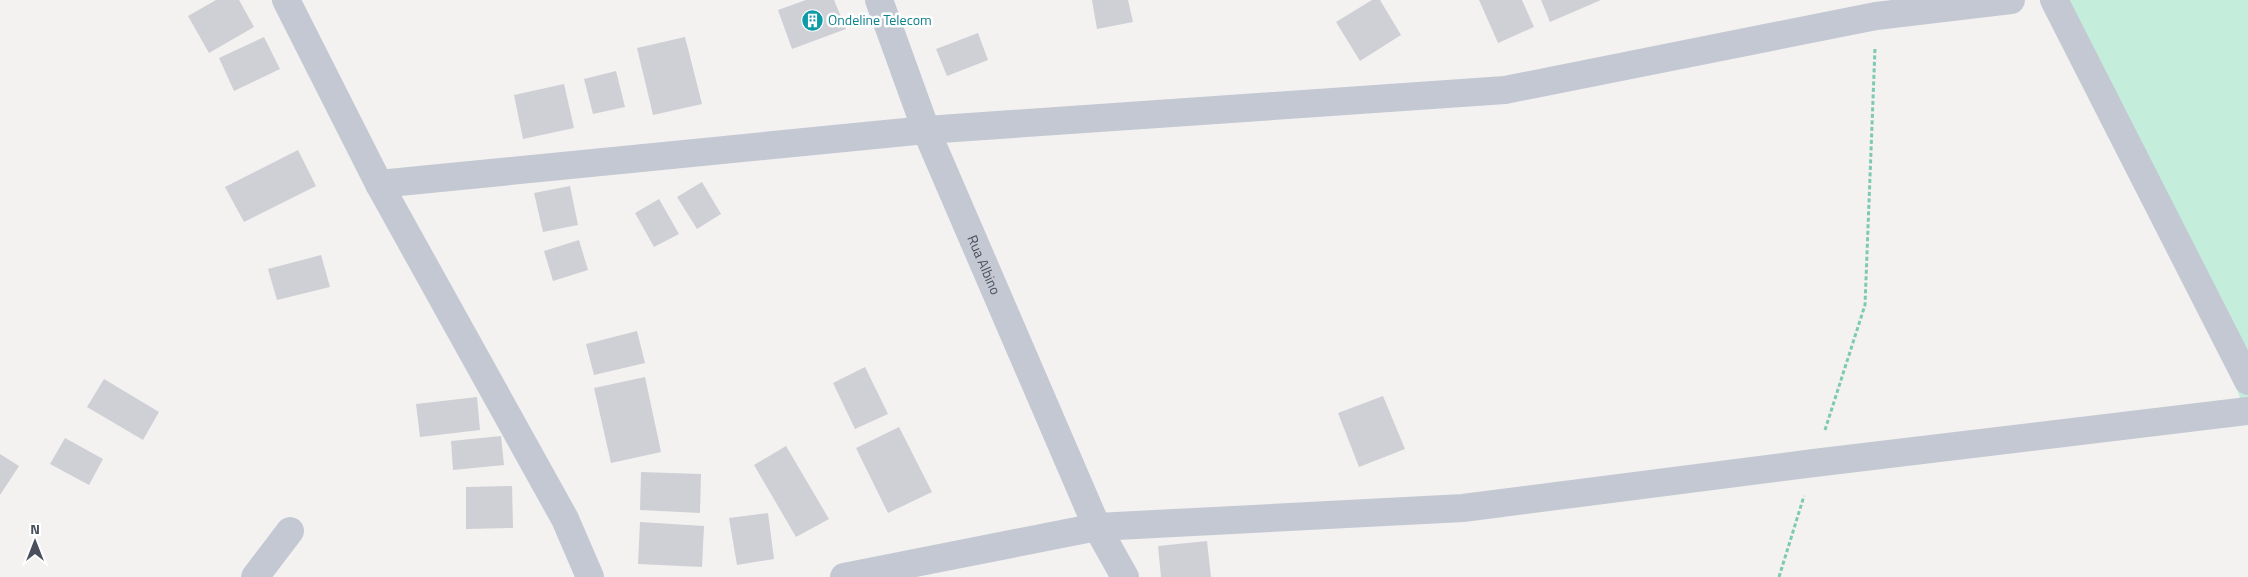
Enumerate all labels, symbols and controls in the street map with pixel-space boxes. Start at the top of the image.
building icon: Ondeline Telecom [800,8,824,32]
place label: Ondeline Telecom [828,9,932,30]
street label: Rua Albino [962,231,1007,298]
north arrow [10,517,60,567]
text: N [30,518,40,539]

